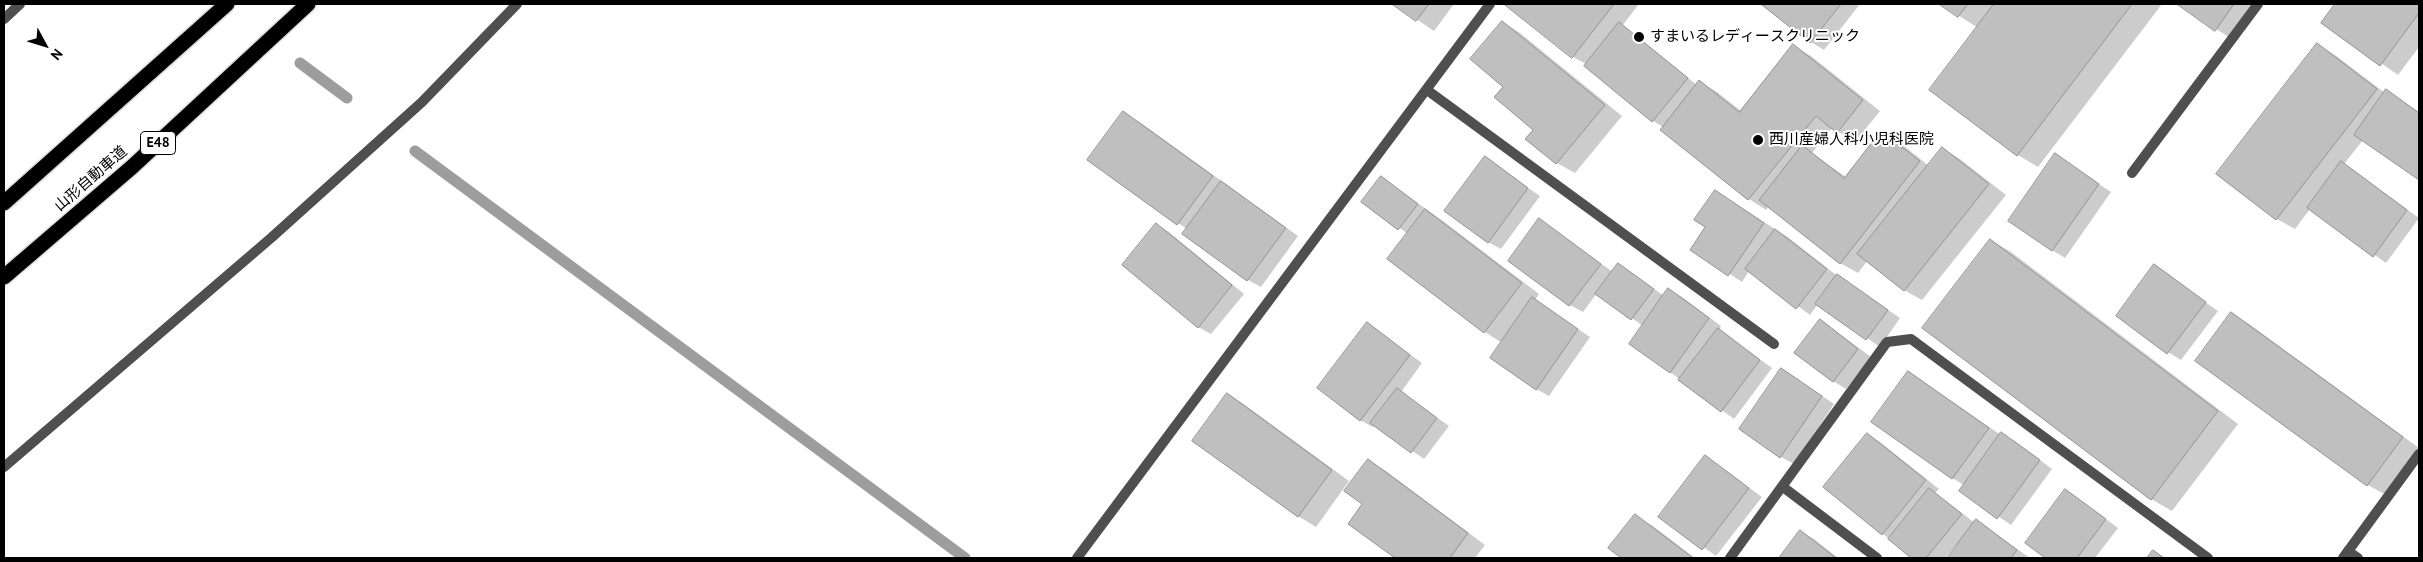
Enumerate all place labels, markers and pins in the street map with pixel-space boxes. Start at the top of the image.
place label: すまいるレディースクリニック [1650,28,1860,46]
marker: すまいるレディースクリニック [1632,30,1646,44]
place label: 西川産婦人科小児科医院 [1769,131,1934,149]
marker: 西川産婦人科小児科医院 [1751,133,1765,147]

